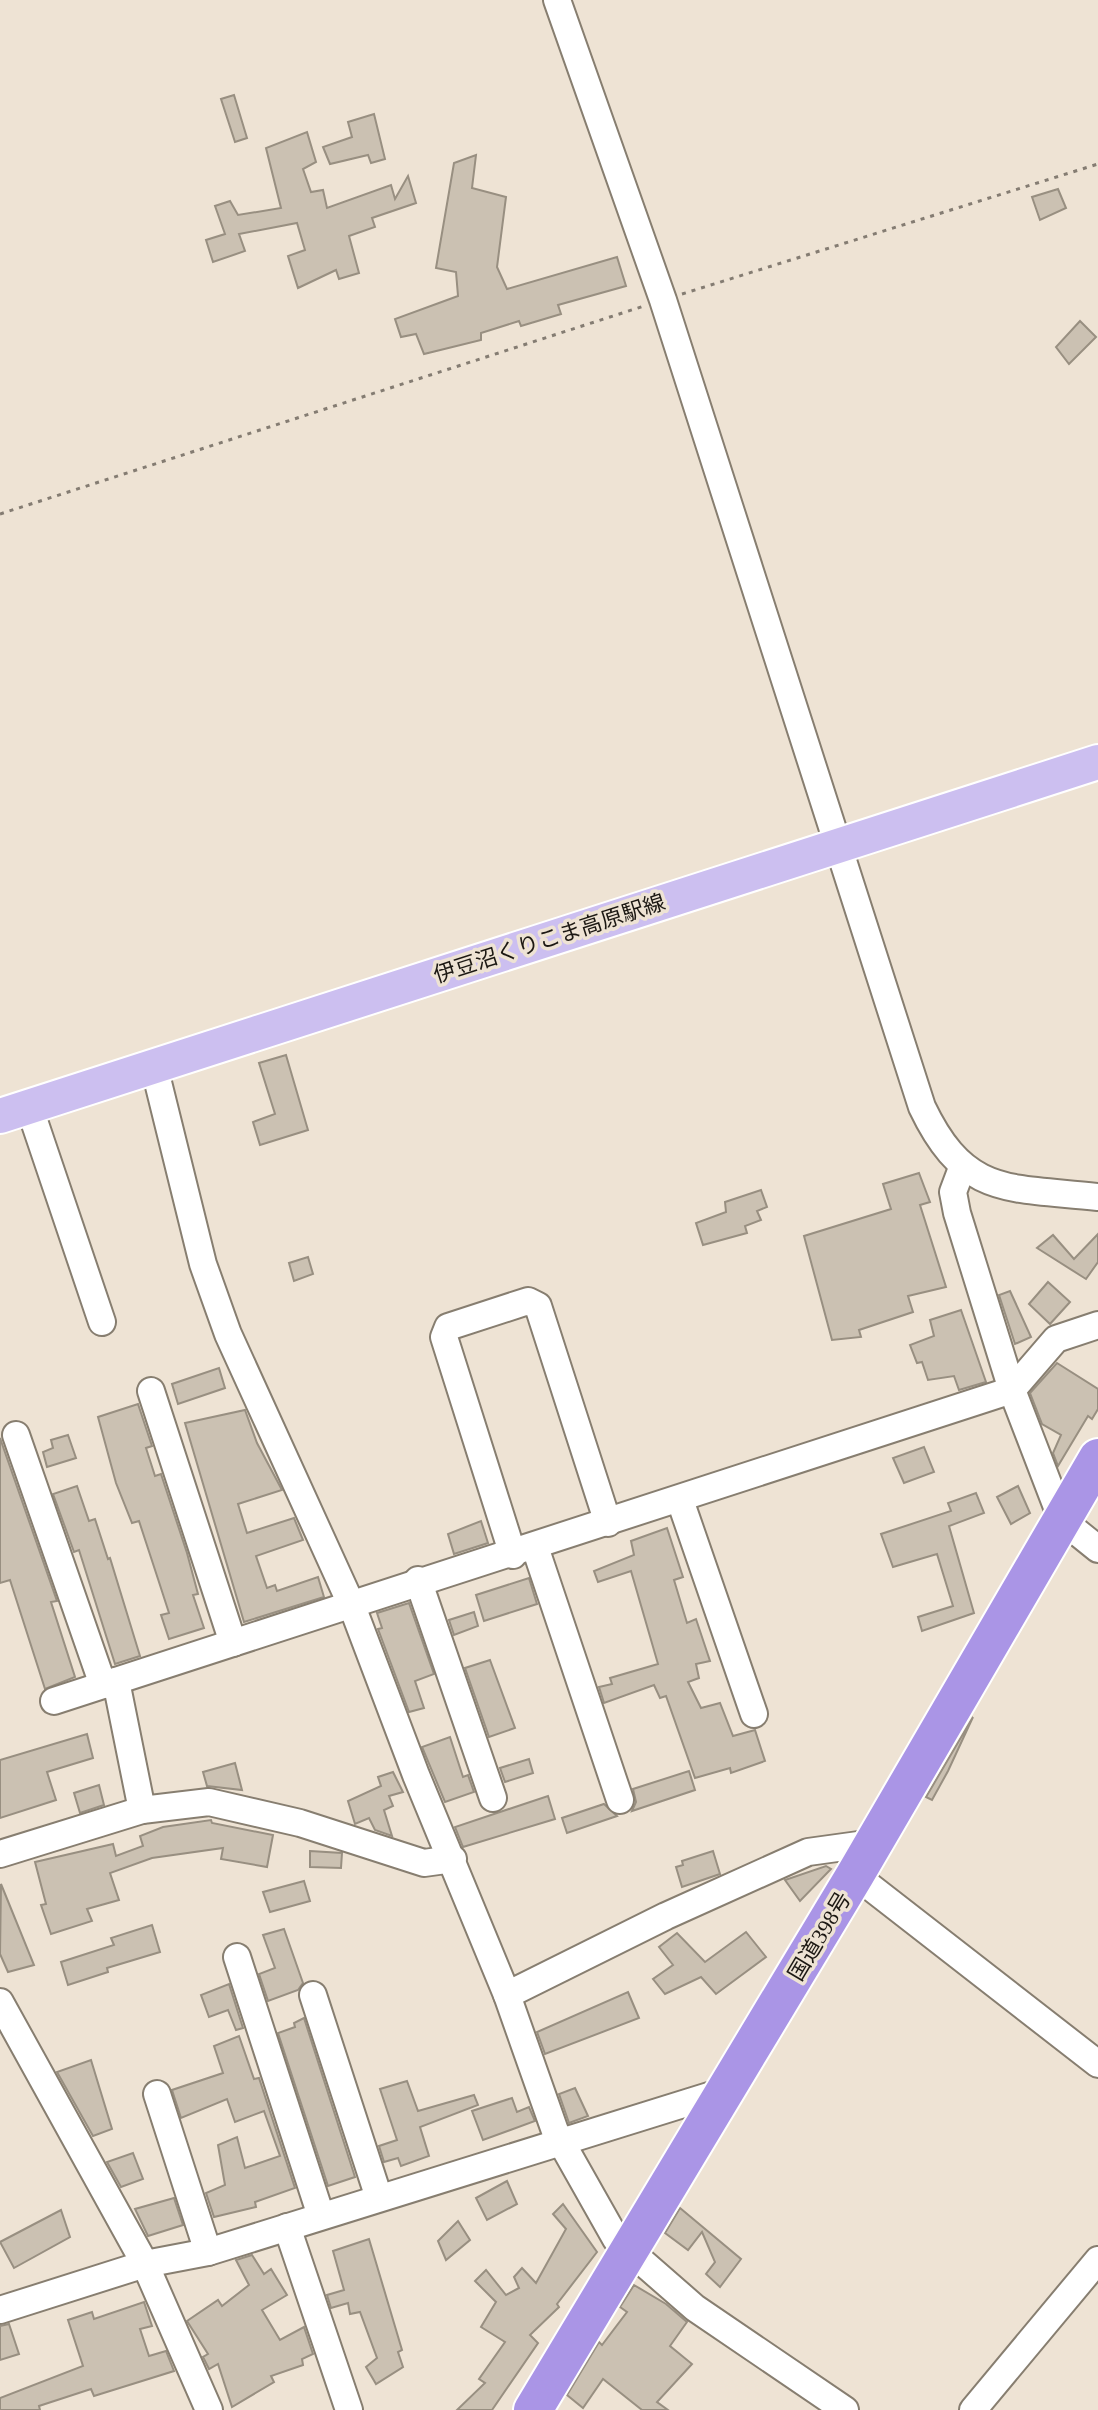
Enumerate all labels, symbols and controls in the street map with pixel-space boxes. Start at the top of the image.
street label: 伊豆沼くりこま高原駅線 [430,889,668,988]
street label: 国道398号 [783,1887,856,1985]

